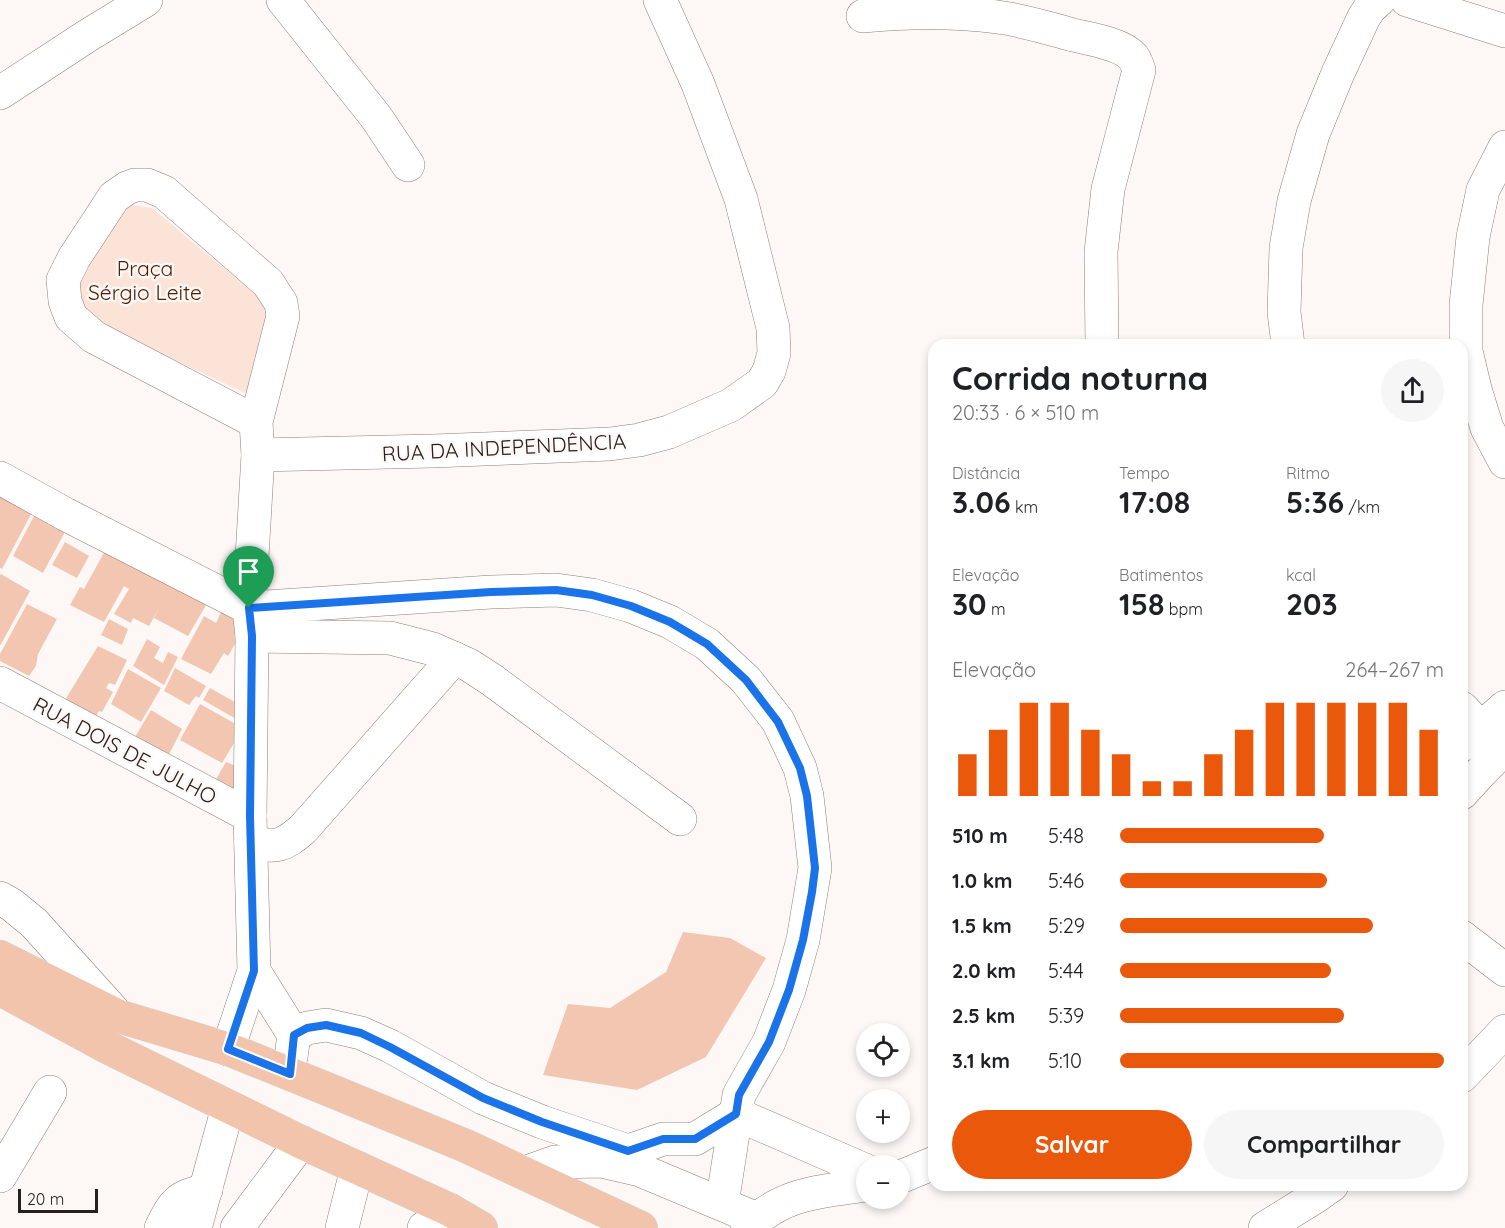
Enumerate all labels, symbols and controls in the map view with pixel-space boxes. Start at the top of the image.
park label: Praça Sérgio Leite [88,255,202,305]
text: Corrida noturna [952,357,1208,398]
button: share [1381,359,1444,422]
text: 20:33 · 6 × 510 m [952,400,1099,425]
street label: RUA DA INDEPENDÊNCIA [381,428,627,466]
text: Distância [952,463,1020,483]
text: Tempo [1119,463,1170,483]
text: Ritmo [1286,463,1330,483]
text: 3.06 [952,483,1011,521]
text: 17:08 [1119,483,1190,521]
text: 5:36 [1286,483,1344,521]
text: km [1011,497,1038,517]
text: /km [1344,497,1380,517]
pin [223,546,274,608]
icon: arrive [232,555,265,588]
text: Elevação [952,565,1019,585]
text: Batimentos [1119,565,1203,585]
text: kcal [1286,565,1316,585]
text: 30 [952,585,987,623]
text: 158 [1119,585,1164,623]
text: 203 [1286,585,1338,623]
text: m [987,599,1006,619]
text: bpm [1164,599,1203,619]
text: Elevação [952,657,1036,682]
text: 264–267 m [1345,657,1444,682]
street label: RUA DOIS DE JULHO [29,691,221,809]
text: 510 m [952,823,1008,848]
text: 5:48 [1048,823,1084,848]
text: 1.0 km [952,868,1012,893]
text: 5:46 [1048,868,1084,893]
text: 1.5 km [952,913,1012,938]
text: 5:29 [1048,913,1085,938]
text: 2.0 km [952,958,1016,983]
text: 5:44 [1048,958,1084,983]
text: 2.5 km [952,1003,1015,1028]
text: 5:39 [1048,1003,1084,1028]
map controls [856,1023,910,1209]
button: locate [856,1023,910,1077]
text: 3.1 km [952,1048,1010,1073]
text: 5:10 [1048,1048,1082,1073]
button: + [856,1089,910,1143]
button: Salvar [952,1110,1192,1179]
button: Compartilhar [1204,1110,1444,1179]
button: − [856,1155,910,1209]
scale bar [18,1186,98,1214]
text: 20 m [27,1189,64,1209]

